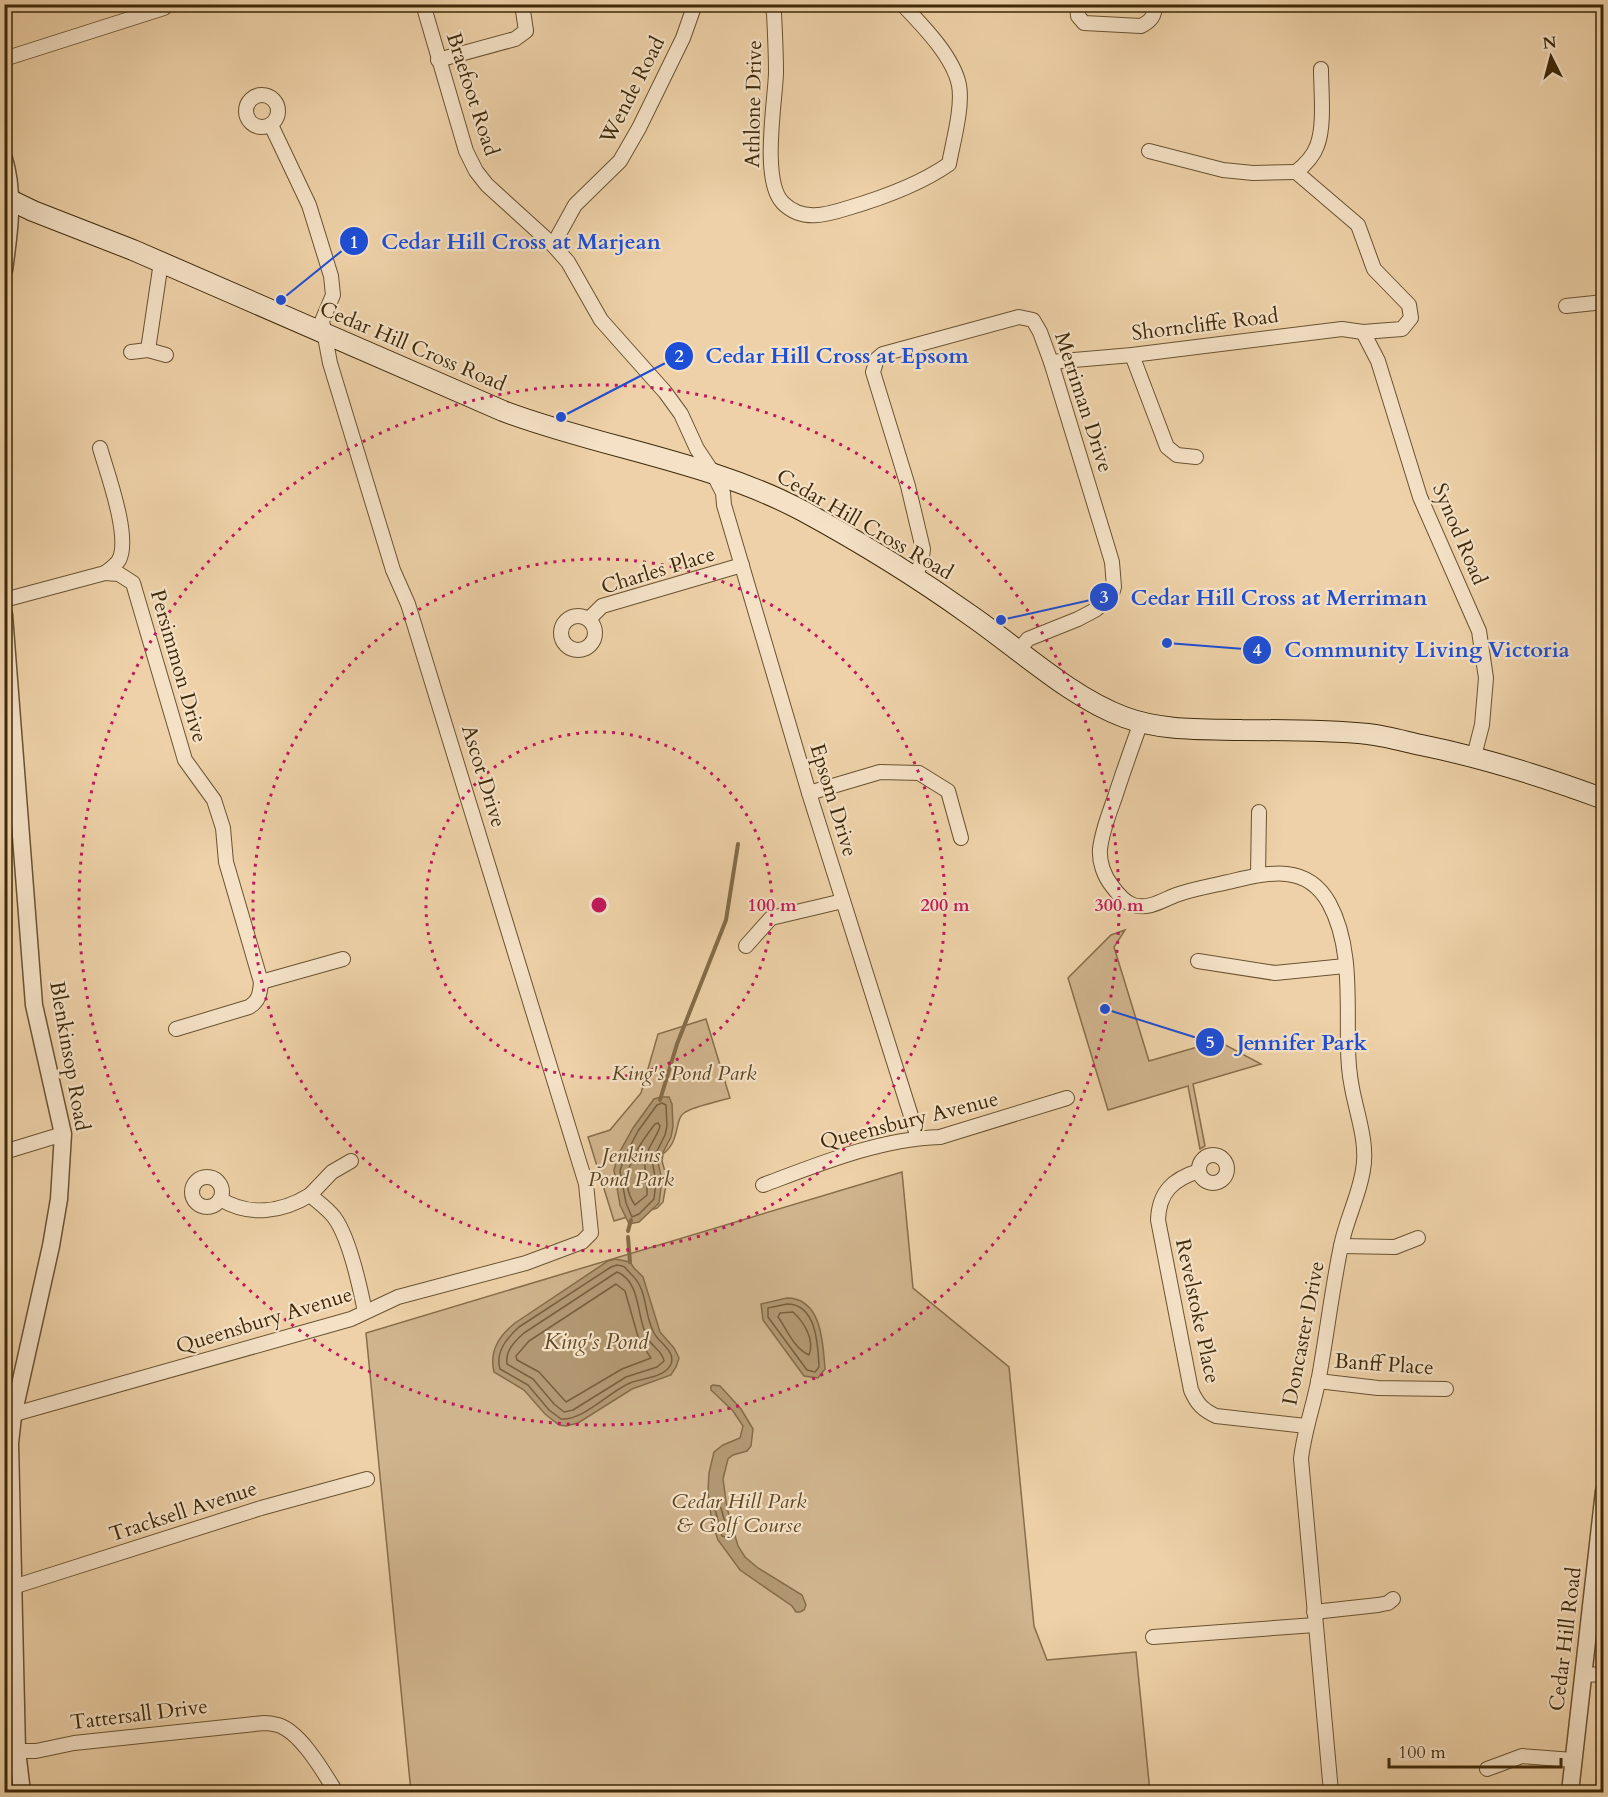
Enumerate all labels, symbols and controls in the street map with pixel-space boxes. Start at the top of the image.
north arrow [1521,27,1581,87]
street label: Braefoot Road [439,29,506,160]
street label: Wende Road [592,31,672,150]
text: N [1541,31,1558,55]
street label: Athlone Drive [738,40,769,168]
callout: Cedar Hill Cross at Marjean [339,221,673,261]
text: Cedar Hill Cross at Marjean [381,227,661,257]
text: 1 [349,230,359,255]
street label: Cedar Hill Cross Road [315,294,510,399]
street label: Shorncliffe Road [1130,301,1280,348]
street label: Merriman Drive [1047,328,1120,476]
callout: Cedar Hill Cross at Epsom [664,336,981,376]
text: Cedar Hill Cross at Epsom [705,341,969,371]
text: 2 [674,344,684,369]
street label: Cedar Hill Cross Road [771,462,959,587]
street label: Synod Road [1425,479,1494,590]
street label: Charles Place [598,539,719,602]
callout: Cedar Hill Cross at Merriman [1089,577,1440,617]
text: Cedar Hill Cross at Merriman [1131,583,1427,613]
text: 3 [1099,585,1109,610]
street label: Persimmon Drive [143,586,214,746]
callout: Community Living Victoria [1242,630,1581,670]
text: Community Living Victoria [1284,635,1570,665]
text: 4 [1252,638,1262,663]
street label: Ascot Drive [454,721,513,831]
street label: Epsom Drive [803,740,864,860]
text: 100 m [747,893,797,918]
text: 200 m [920,893,970,918]
text: 300 m [1094,893,1144,918]
centre of rings [589,895,609,915]
street label: Blenkinsop Road [42,979,97,1133]
callout: Jennifer Park [1195,1022,1379,1062]
text: Jennifer Park [1234,1028,1368,1058]
text: 5 [1205,1030,1215,1055]
park label: King's Pond Park [612,1059,757,1088]
street label: Queensbury Avenue [817,1084,1001,1157]
park label: Jenkins Pond Park [588,1141,675,1194]
street label: Revelstoke Place [1168,1236,1227,1386]
street label: Doncaster Drive [1275,1259,1332,1408]
street label: Queensbury Avenue [172,1280,356,1361]
water label: King's Pond [544,1327,650,1357]
street label: Banff Place [1333,1347,1435,1382]
street label: Tracksell Avenue [105,1474,261,1549]
park label: Cedar Hill Park & Golf Course [672,1487,807,1540]
street label: Cedar Hill Road [1542,1565,1589,1713]
street label: Tattersall Drive [69,1692,209,1737]
scale bar [1389,1731,1562,1769]
text: 100 m [1398,1740,1446,1765]

